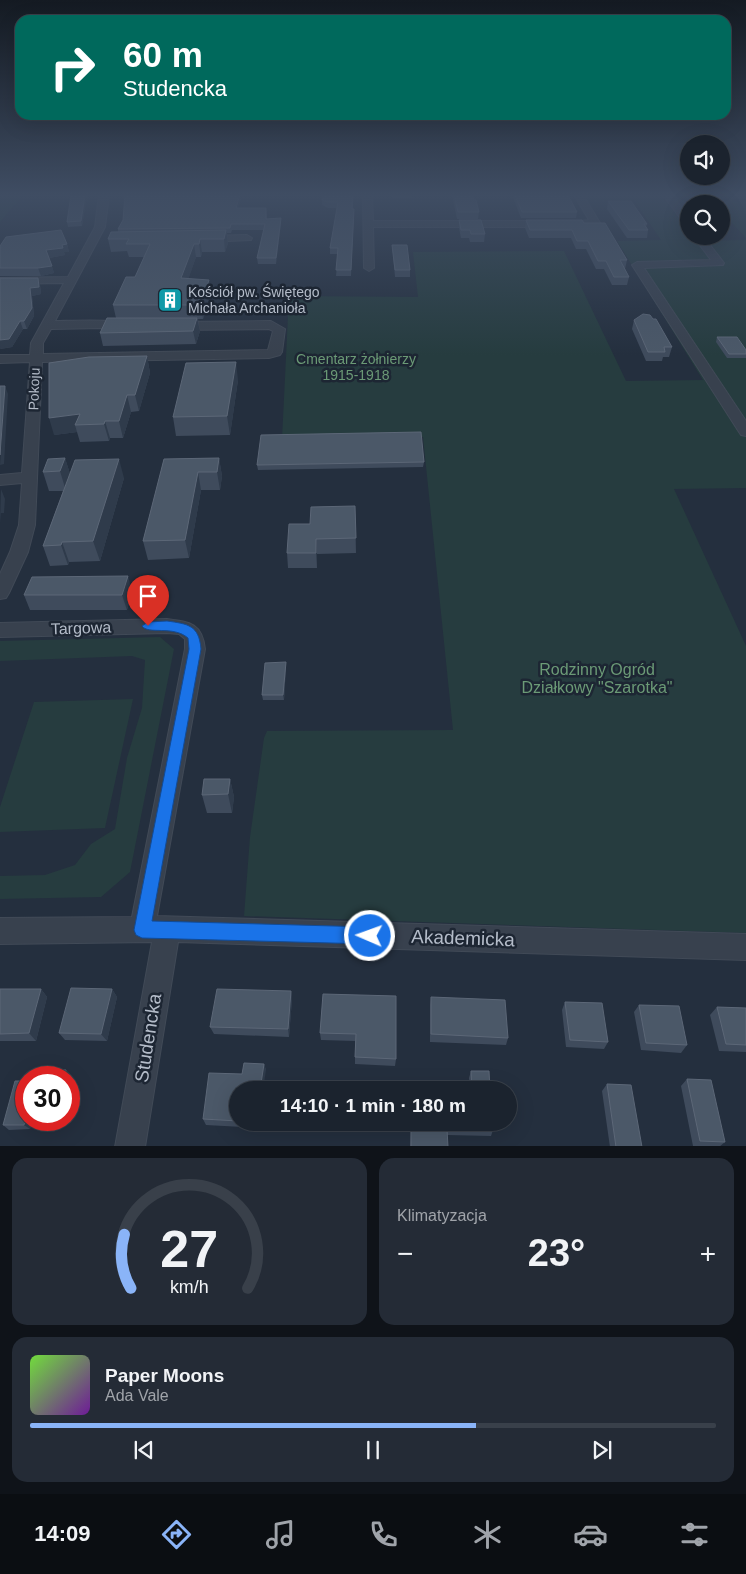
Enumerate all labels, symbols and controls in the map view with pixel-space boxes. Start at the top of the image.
icon: right [40,35,105,100]
text: 60 m [123,35,203,74]
text: Studencka [123,76,227,101]
map controls [680,135,730,245]
button: sound [680,135,730,185]
button: search [680,195,730,245]
place label: Kościół pw. Świętego Michała Archanioła [188,283,320,316]
building icon: Kościół pw. Świętego Michała Archanioła [157,287,183,313]
park label: Cmentarz żołnierzy 1915-1918 [296,351,416,383]
street label: Pokoju [25,367,43,411]
pin [127,575,169,626]
icon: arrive [134,582,162,610]
street label: Targowa [50,618,112,638]
park label: Rodzinny Ogród Działkowy "Szarotka" [522,661,672,696]
position arrow [343,909,395,961]
street label: Akademicka [411,926,516,950]
street label: Studencka [131,992,165,1084]
speed limit sign: 30 [15,1066,80,1131]
text: 14:10 · 1 min · 180 m [280,1095,466,1116]
text: Klimatyzacja [397,1207,487,1224]
text: 27 [161,1220,218,1278]
text: 23° [528,1232,585,1274]
text: − [397,1238,413,1269]
text: + [700,1238,716,1269]
text: km/h [170,1277,209,1297]
text: Paper Moons [105,1365,224,1386]
text: Ada Vale [105,1387,169,1404]
icon: previous [130,1436,158,1464]
icon: pause [359,1436,387,1464]
icon: next [588,1436,616,1464]
icon: directions [159,1517,194,1552]
icon: music [263,1517,298,1552]
icon: phone [366,1517,401,1552]
icon: climate [470,1517,505,1552]
icon: car [573,1517,608,1552]
icon: filters [677,1517,712,1552]
text: 14:09 [34,1521,91,1546]

